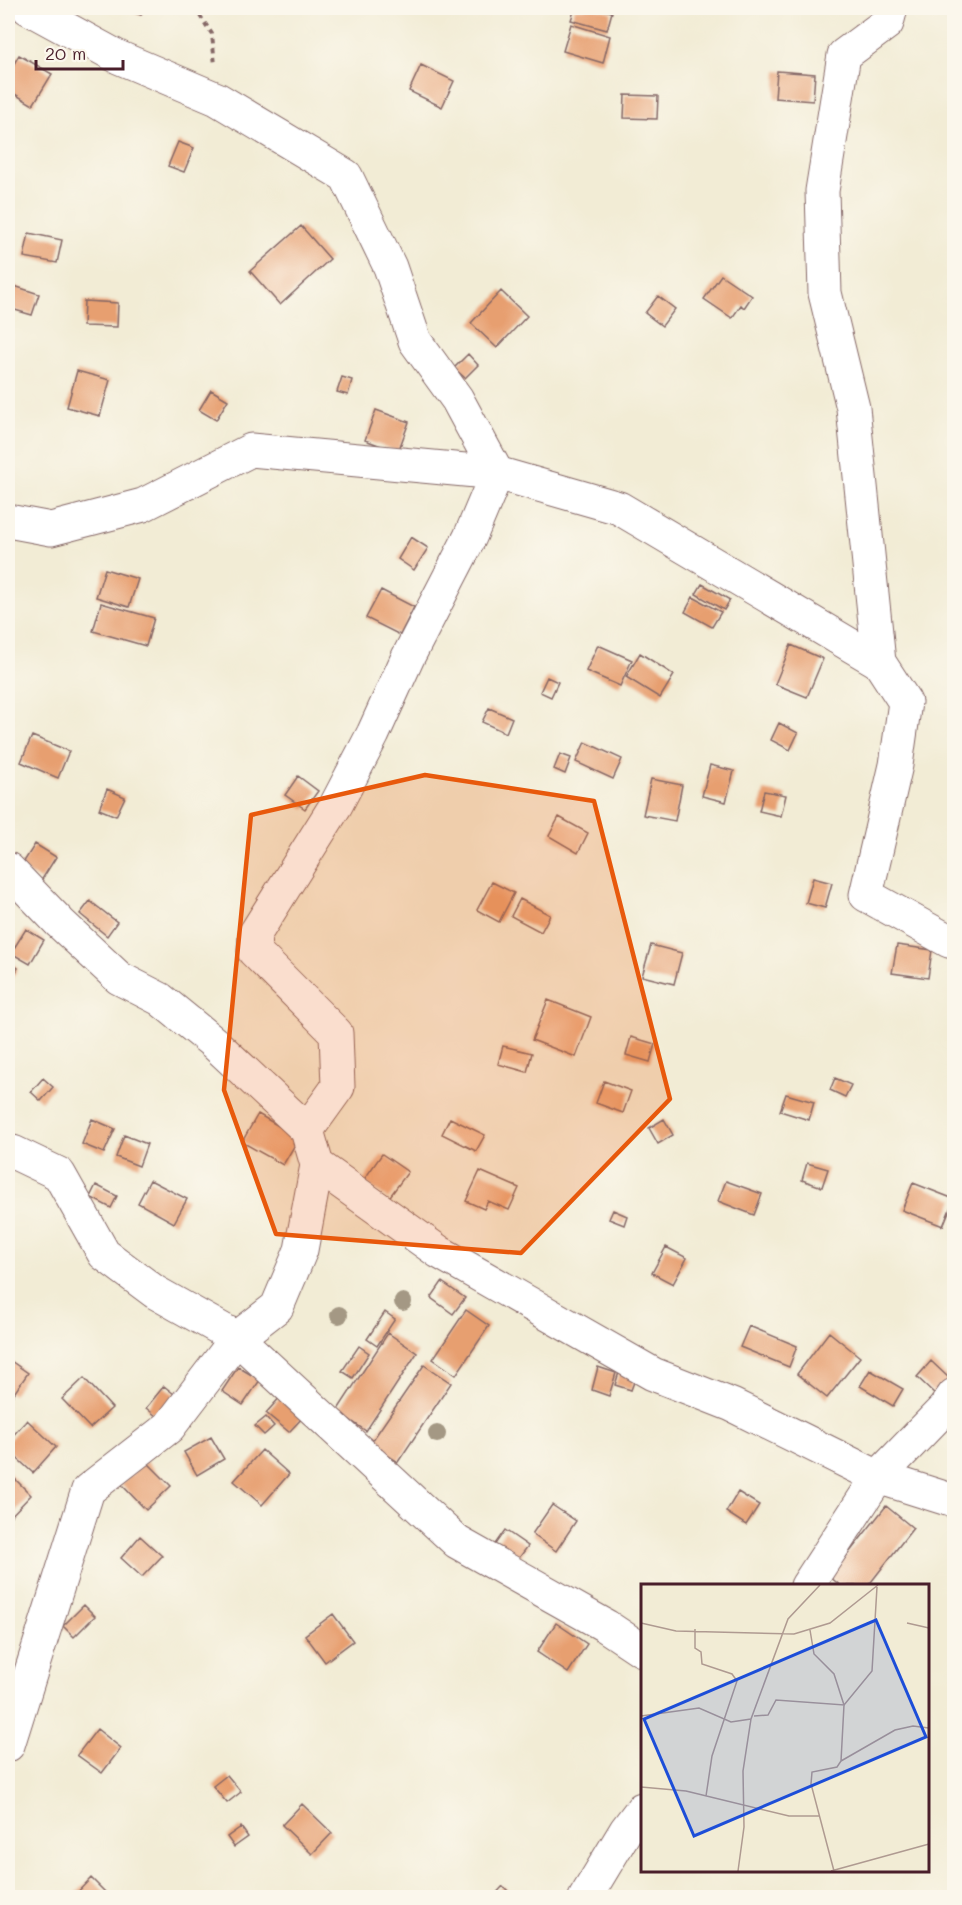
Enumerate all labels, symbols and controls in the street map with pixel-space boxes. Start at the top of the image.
scale bar [36,33,123,71]
text: 20 m [45,41,86,65]
inset map [641,1584,929,1872]

